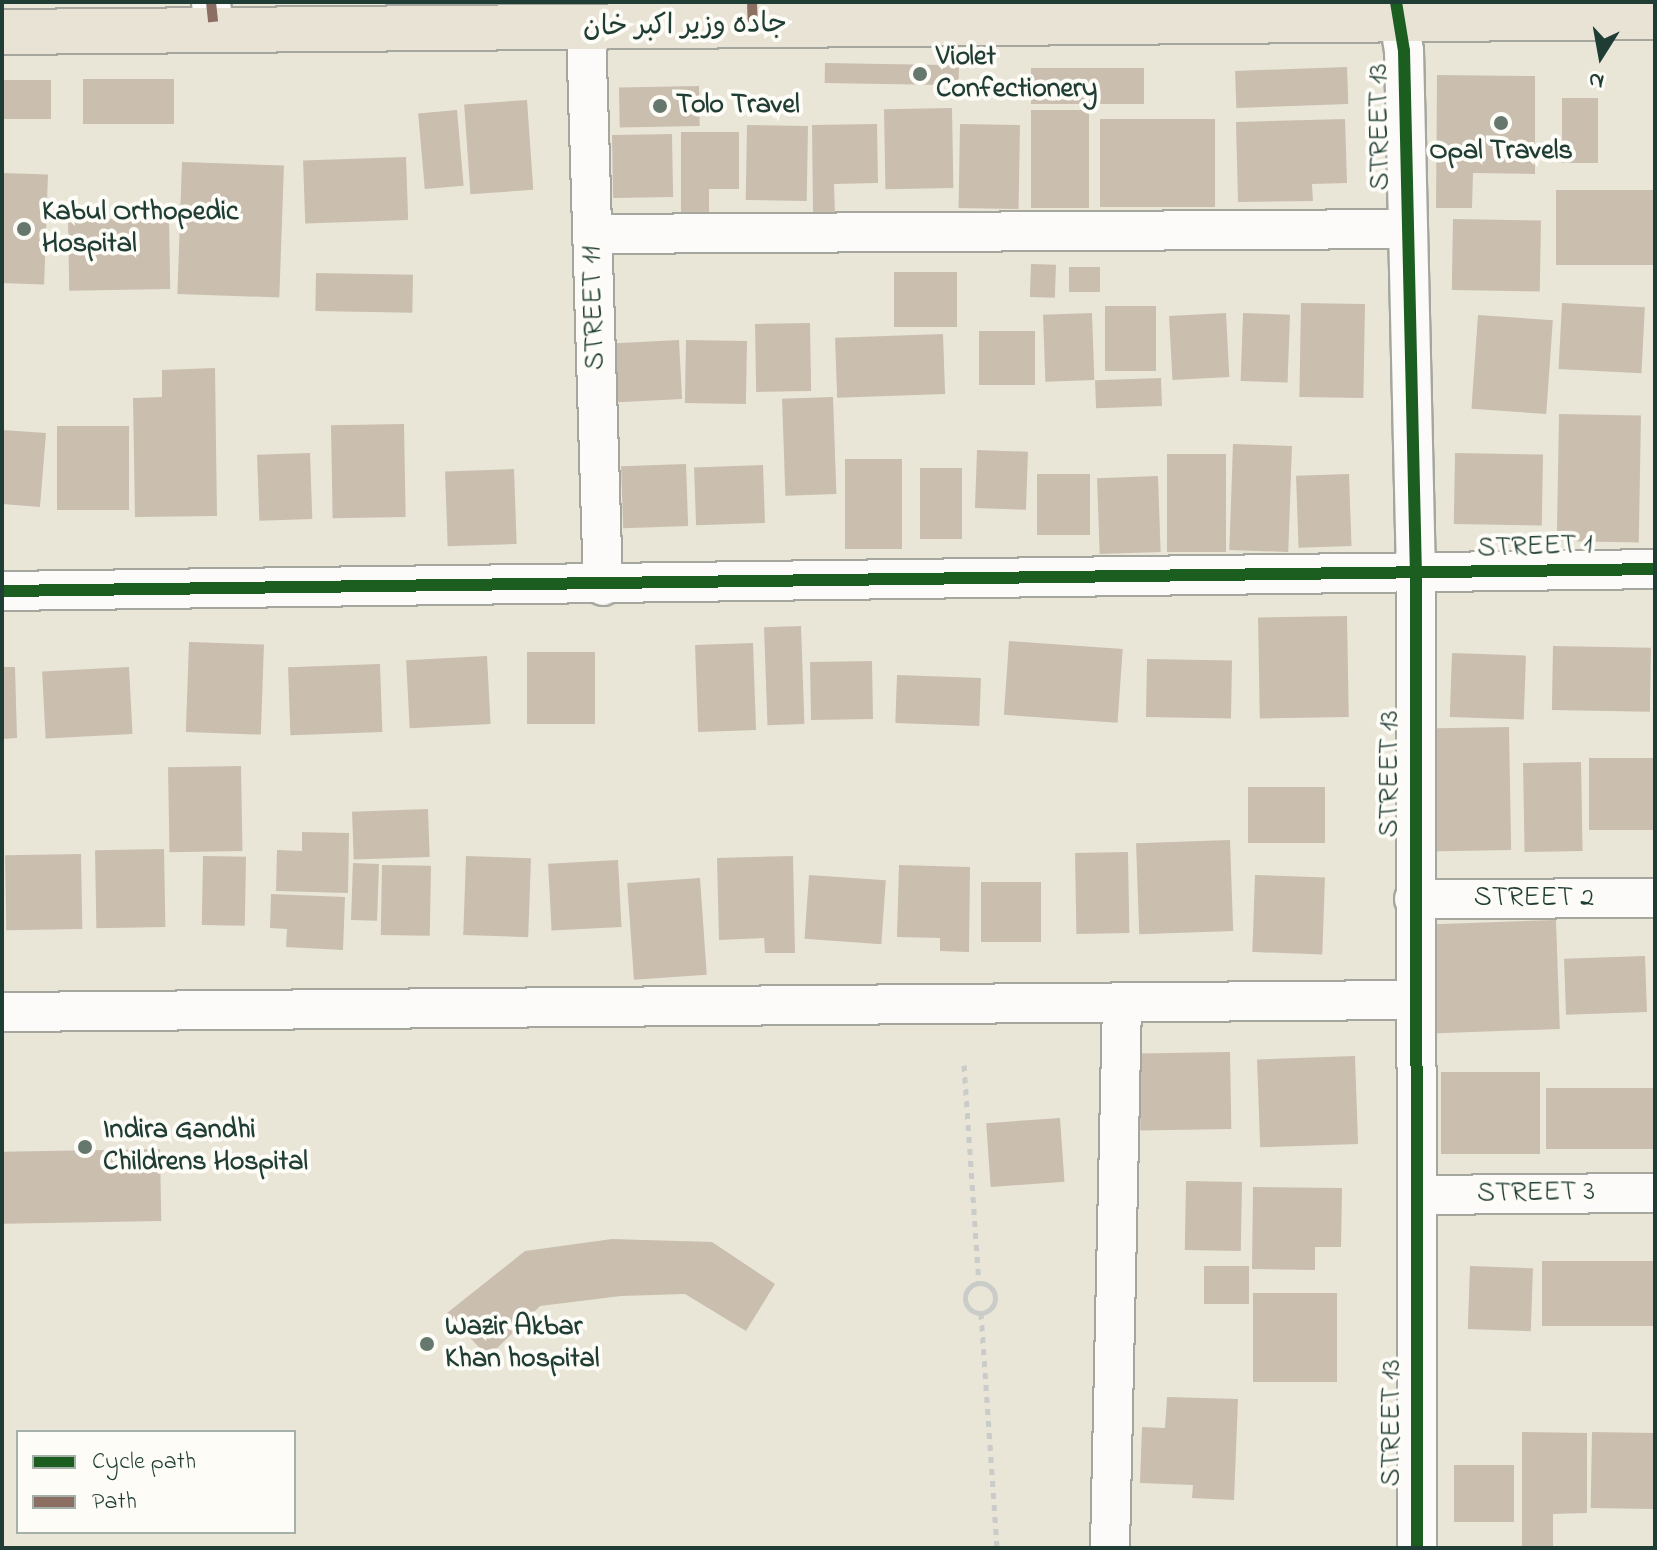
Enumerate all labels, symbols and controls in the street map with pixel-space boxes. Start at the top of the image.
street label: جاده وزیر اکبر خان [583,8,787,46]
north arrow [1561,16,1641,96]
place label: Violet Confectionery [936,41,1097,107]
text: N [1586,62,1607,97]
street label: STREET 13 [1363,63,1399,191]
marker: Violet Confectionery [911,65,929,83]
place label: Tolo Travel [676,89,800,123]
marker: Tolo Travel [651,97,669,115]
marker: Opal Travels [1492,114,1510,132]
place label: Opal Travels [1429,135,1573,169]
place label: Kabul Orthopedic Hospital [42,196,238,262]
marker: Kabul Orthopedic Hospital [13,218,35,240]
street label: STREET 11 [576,245,614,371]
street label: STREET 1 [1477,529,1593,567]
street label: STREET 13 [1374,711,1408,837]
street label: STREET 2 [1474,882,1594,916]
place label: Indira Gandhi Childrens Hospital [103,1114,308,1180]
marker: Indira Gandhi Childrens Hospital [74,1136,96,1158]
street label: STREET 3 [1477,1176,1595,1212]
place label: Wazir Akbar Khan hospital [445,1311,599,1377]
marker: Wazir Akbar Khan hospital [416,1333,438,1355]
street label: STREET 13 [1376,1360,1410,1486]
legend [16,1430,296,1534]
text: Cycle path [92,1445,196,1480]
text: Path [92,1485,137,1520]

